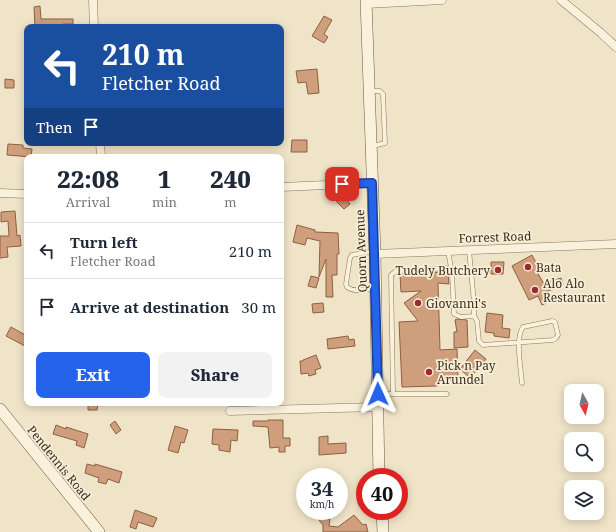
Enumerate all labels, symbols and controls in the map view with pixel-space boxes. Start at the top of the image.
text: 210 m [102,35,184,73]
icon: left [36,40,88,92]
text: Fletcher Road [102,71,221,95]
icon: arrive [80,116,102,138]
text: Then [36,117,72,137]
text: 22:08 [57,162,119,195]
text: 1 [158,162,171,195]
text: 240 [210,162,251,195]
pin [325,167,359,201]
icon: arrive [331,173,353,195]
text: Arrival [66,193,110,211]
text: min [152,193,177,211]
text: m [224,193,237,211]
street label: Quorn Avenue [351,209,371,293]
street label: Forrest Road [458,227,532,247]
text: Turn left [70,232,138,252]
icon: left [36,240,58,262]
text: 210 m [229,241,272,261]
text: Fletcher Road [70,252,156,270]
place label: Bata [536,259,562,276]
place label: Tudely Butchery [396,262,490,279]
marker: Bata [523,262,533,272]
marker: Tudely Butchery [493,265,503,275]
place label: Alo Alo Restaurant [543,275,605,306]
marker: Alo Alo Restaurant [530,285,540,295]
place label: Giovanni's [426,295,486,312]
icon: arrive [36,296,58,318]
text: Arrive at destination [70,297,229,317]
text: 30 m [241,297,276,317]
marker: Giovanni's [413,298,423,308]
button: Exit [36,352,150,398]
button: Share [158,352,272,398]
place label: Pick n Pay Arundel [437,357,496,388]
marker: Pick n Pay Arundel [424,367,434,377]
position arrow [357,373,399,415]
north arrow [564,384,604,424]
map controls [564,384,604,520]
street label: Pendennis Road [23,422,95,505]
button: search [564,432,604,472]
speed limit sign: 40 [356,468,408,520]
text: 34 [311,475,333,502]
button: layers [564,480,604,520]
text: km/h [310,497,334,511]

